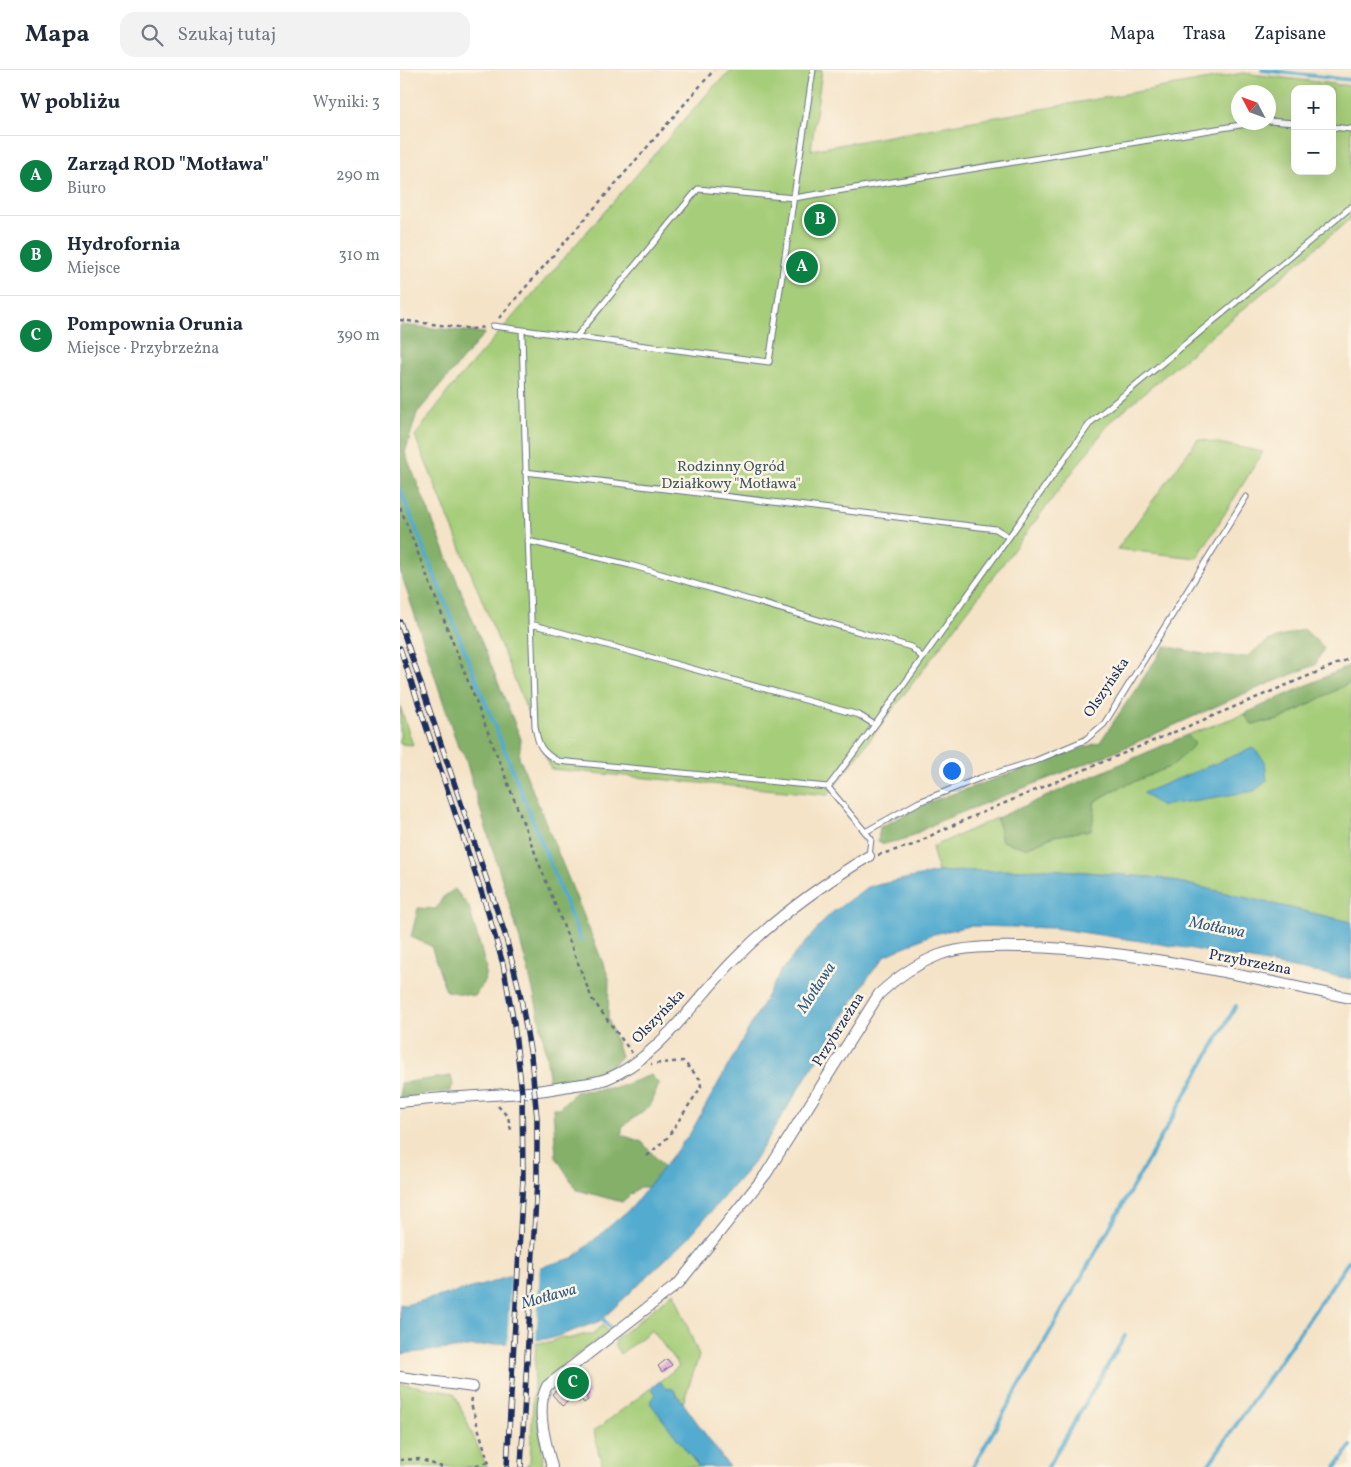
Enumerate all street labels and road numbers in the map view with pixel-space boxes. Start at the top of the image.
street label: Olszyńska [1079,654,1135,722]
street label: Przybrzeżna [1207,945,1293,981]
street label: Olszyńska [628,985,690,1049]
street label: Przybrzeżna [808,989,870,1071]

